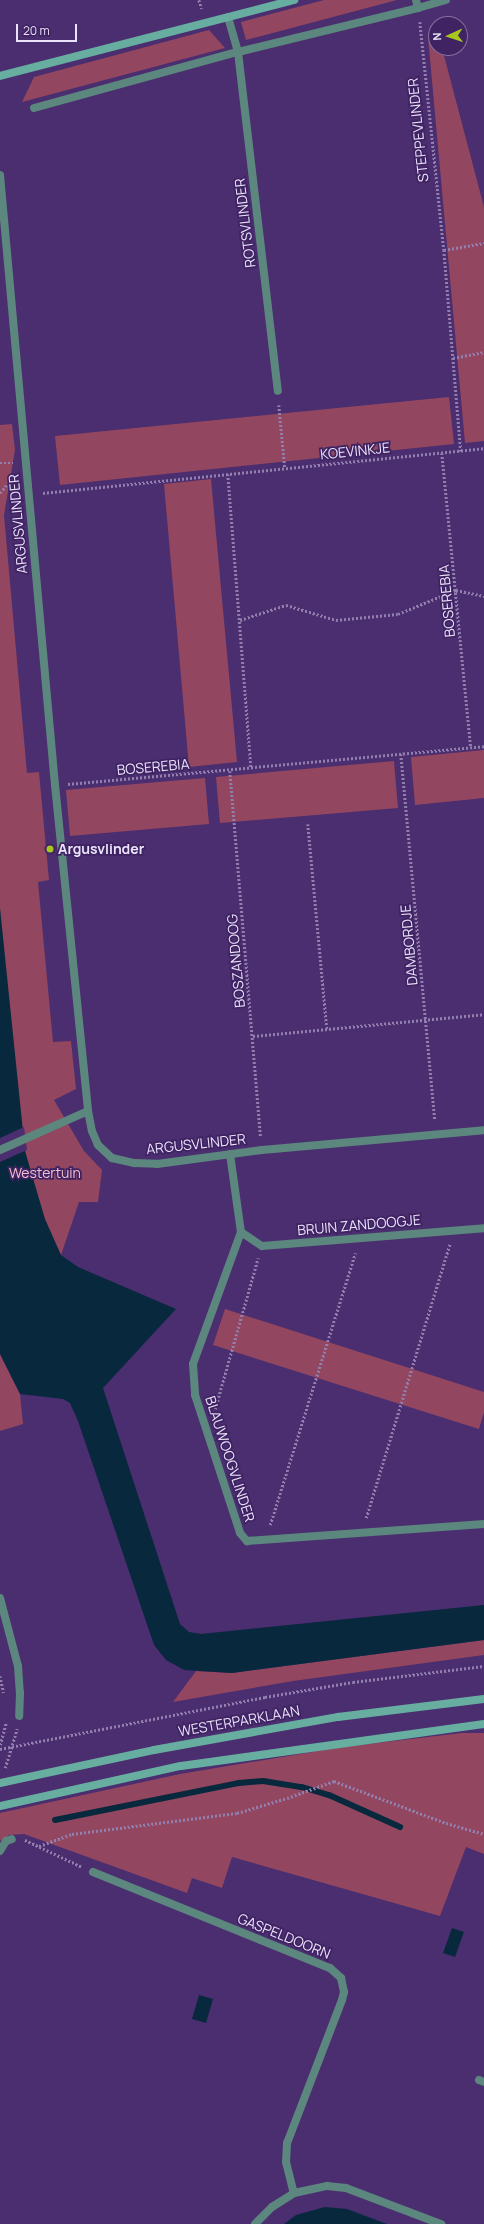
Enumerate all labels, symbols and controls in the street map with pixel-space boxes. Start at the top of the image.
scale bar [18,16,79,42]
north arrow [428,16,468,56]
text: 20 m [23,22,50,39]
text: N [429,32,444,41]
street label: STEPPEVLINDER [404,77,432,183]
street label: ROTSVLINDER [231,177,259,269]
street label: KOEVINKJE [319,439,391,463]
street label: ARGUSVLINDER [5,473,31,575]
street label: BOSEREBIA [435,564,459,638]
street label: BOSEREBIA [116,755,190,779]
place label: Argusvlinder [58,841,144,857]
marker: Argusvlinder [45,844,55,854]
street label: DAMBORDJE [397,904,421,986]
street label: BOSZANDOOG [224,913,248,1009]
street label: ARGUSVLINDER [145,1130,247,1158]
park label: Westertuin [9,1165,81,1181]
street label: BRUIN ZANDOOGJE [297,1211,421,1239]
street label: BLAUWOOGVLINDER [202,1394,258,1524]
street label: WESTERPARKLAAN [177,1702,301,1740]
street label: GASPELDOORN [235,1910,333,1962]

